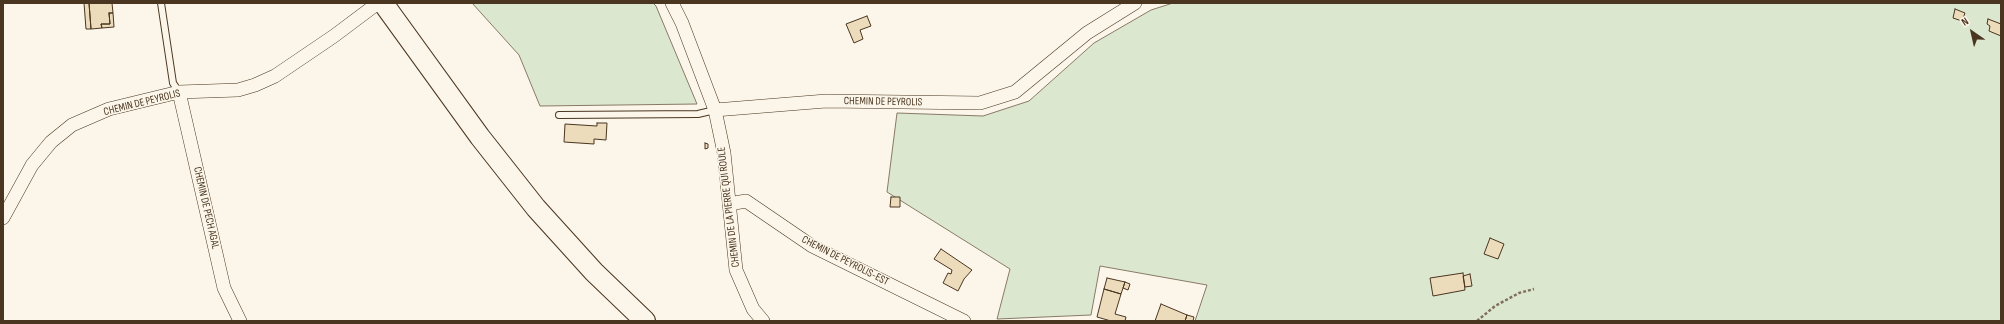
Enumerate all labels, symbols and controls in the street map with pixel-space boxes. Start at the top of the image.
north arrow [1952,12,1992,52]
text: N [1959,15,1971,29]
street label: CHEMIN DE PEYROLIS [102,87,182,119]
street label: CHEMIN DE PEYROLIS [844,95,922,109]
street label: CHEMIN DE LA PIERRE QUI ROULE [715,146,743,268]
street label: CHEMIN DE PECH AGAL [190,166,222,250]
street label: CHEMIN DE PEYROLIS-EST [799,233,891,289]

